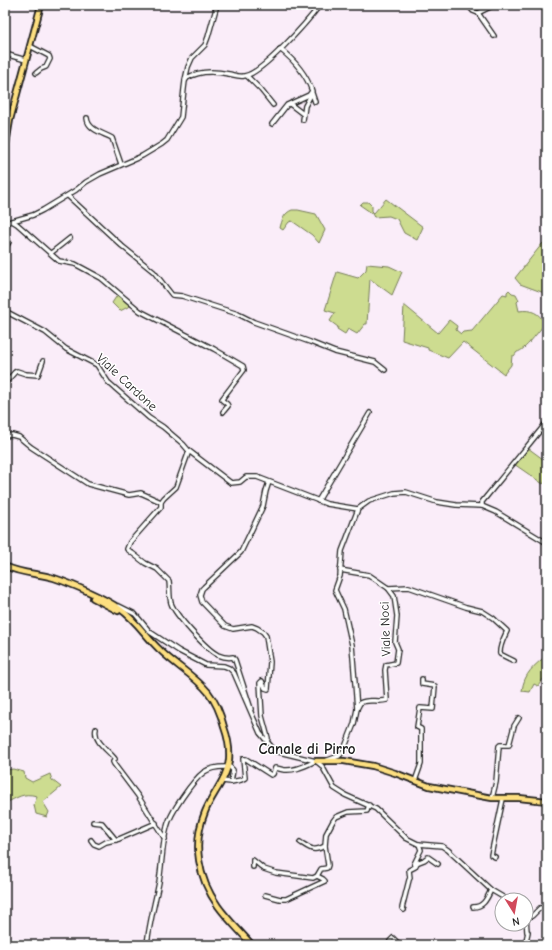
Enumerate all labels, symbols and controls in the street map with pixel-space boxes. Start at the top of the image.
street label: Viale Cardone [94,350,161,414]
street label: Viale Noci [377,601,393,657]
district label: Canale di Pirro [258,740,356,758]
north arrow [494,892,534,932]
text: N [511,914,521,928]

